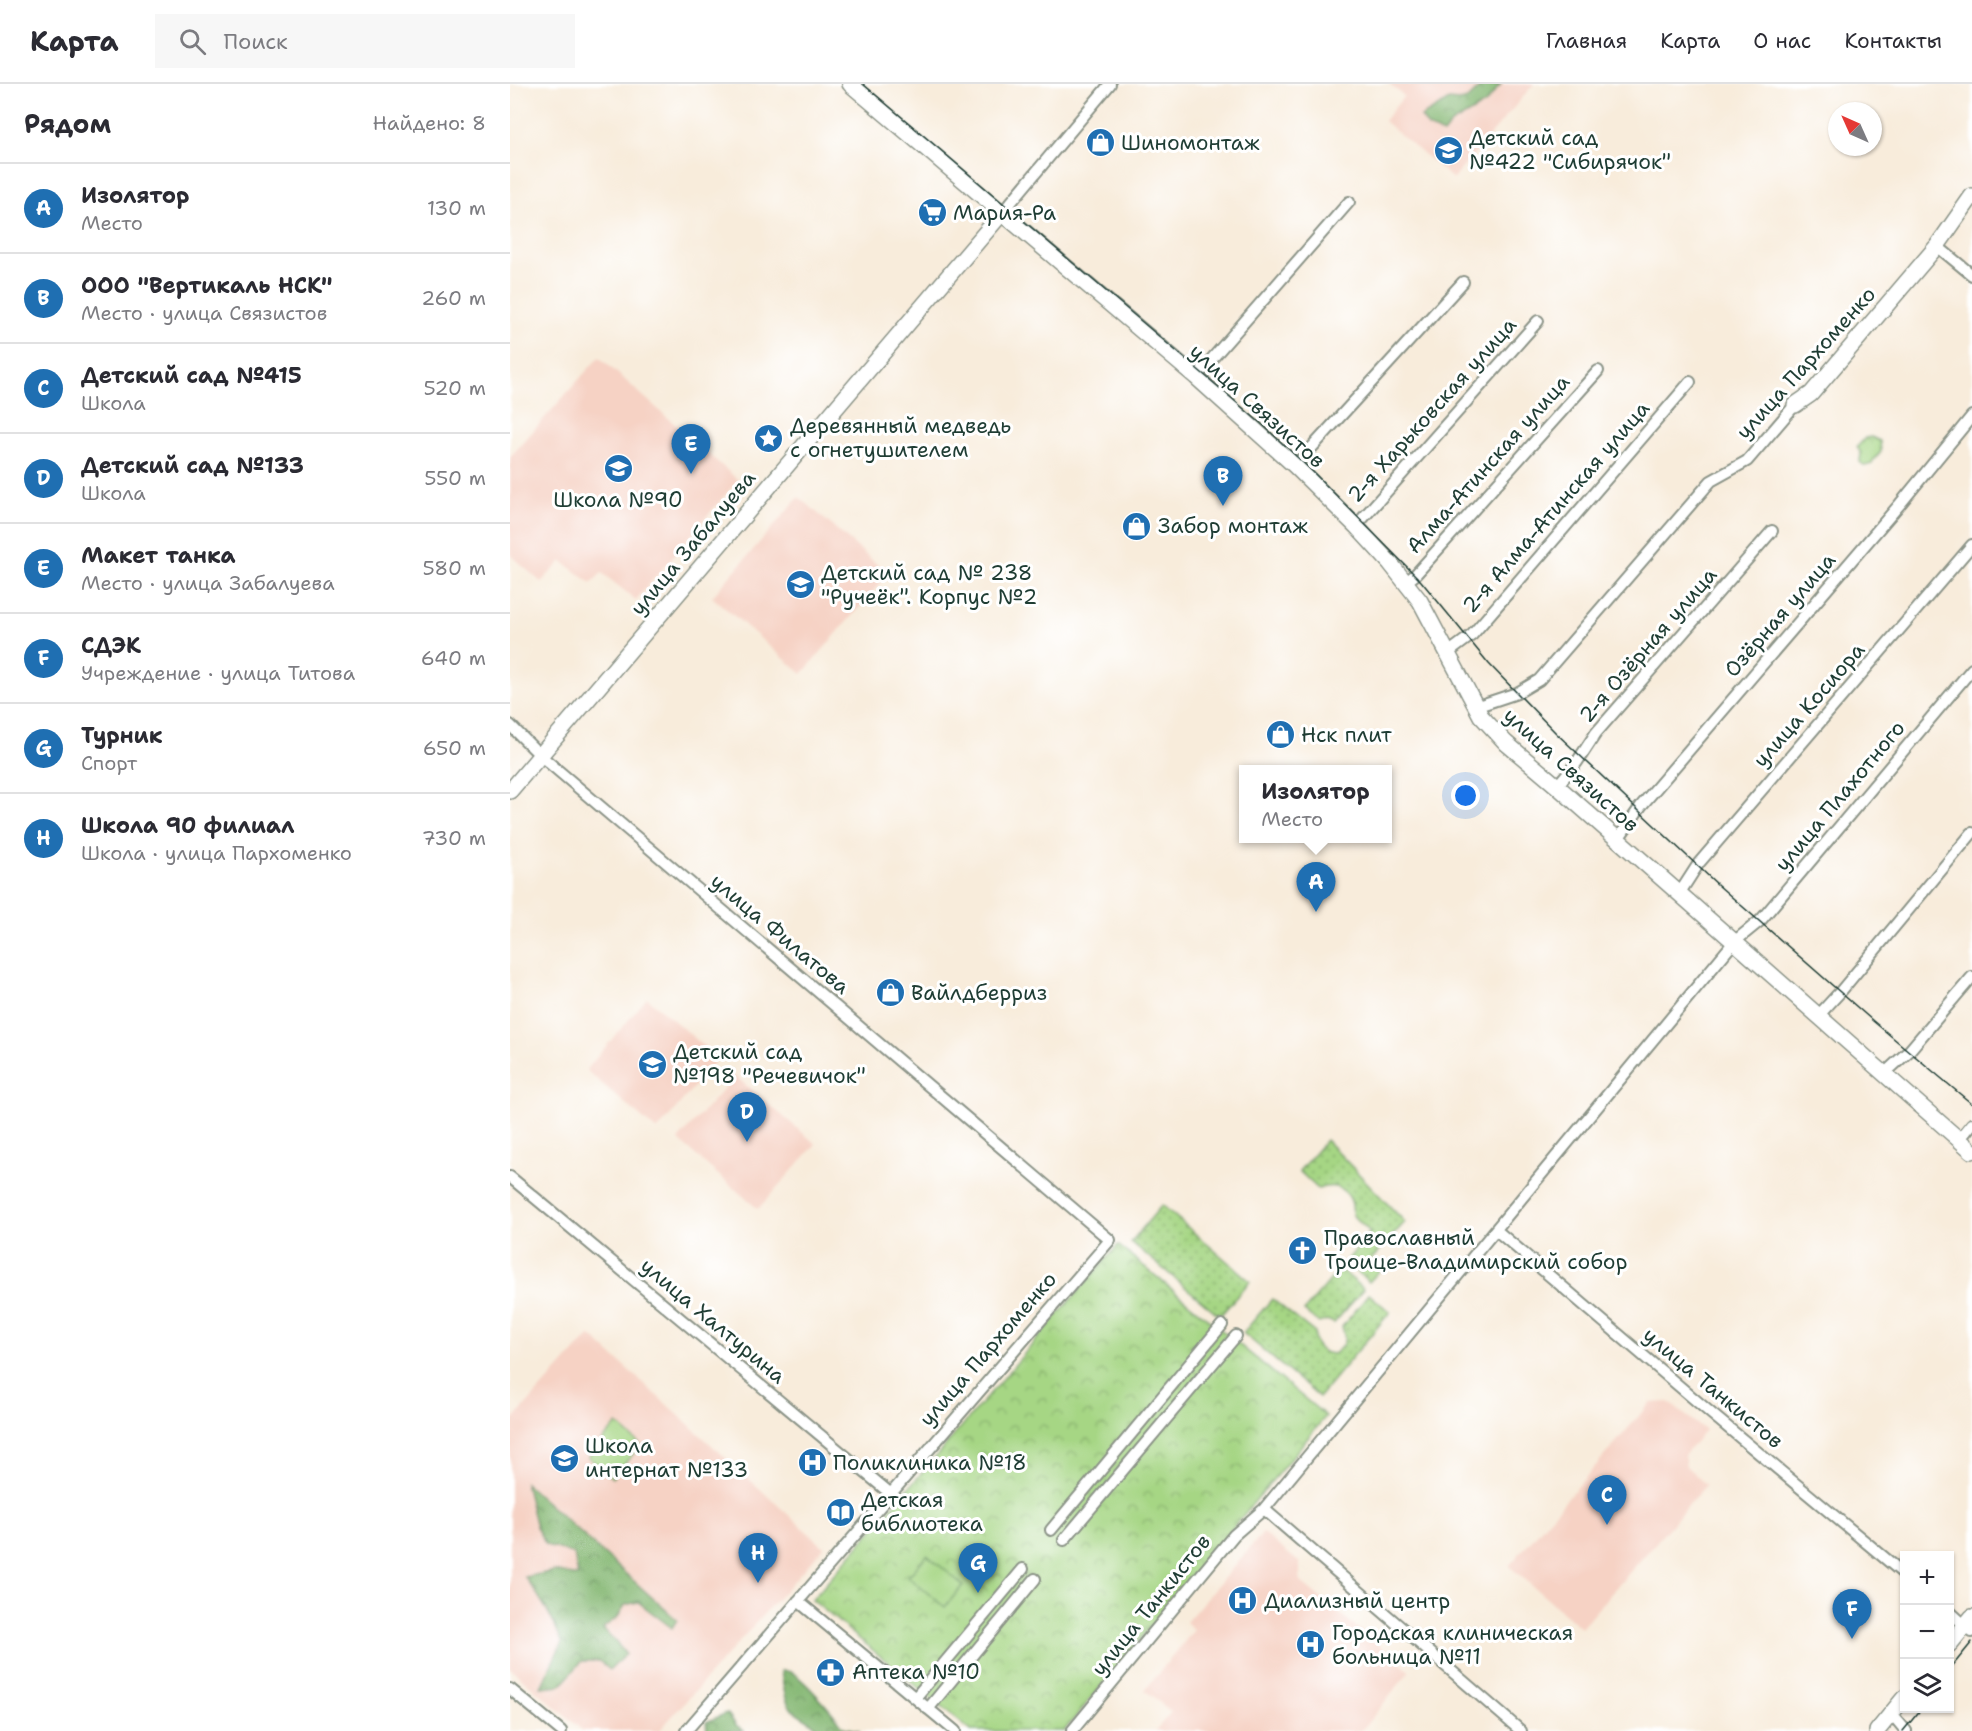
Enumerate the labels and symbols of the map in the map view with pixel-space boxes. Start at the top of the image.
north arrow [1828,102,1882,156]
place label: Детский сад №422 "Сибирячок" [1469,124,1671,176]
shop icon: Шиномонтаж [1084,127,1116,159]
place label: Шиномонтаж [1121,129,1260,157]
school or university icon: Детский сад №422 "Сибирячок" [1432,134,1464,166]
supermarket icon: Мария-Ра [916,197,948,229]
place label: Мария-Ра [953,199,1056,227]
street label: улица Пархоменко [1730,281,1882,445]
street label: 2-я Харьковская улица [1341,311,1523,509]
street label: улица Связистов [1183,338,1331,474]
street label: Алма-Атинская улица [1400,369,1576,559]
street label: 2-я Алма-Атинская улица [1456,395,1656,619]
place label: Деревянный медведь с огнетушителем [790,412,1011,464]
place icon: Деревянный медведь с огнетушителем [753,422,785,454]
pin: E [672,424,711,474]
school or university icon: Школа №90 [602,453,634,485]
pin: B [1204,456,1242,506]
street label: улица Забалуева [624,465,762,621]
place label: Школа №90 [553,486,683,514]
shop icon: Забор монтаж [1121,510,1153,542]
place label: Забор монтаж [1158,512,1308,540]
street label: Озёрная улица [1718,547,1842,683]
place label: Детский сад № 238 "Ручеёк". Корпус №2 [821,559,1038,611]
street label: 2-я Озёрная улица [1573,561,1723,729]
school or university icon: Детский сад № 238 "Ручеёк". Корпус №2 [784,569,816,601]
street label: улица Косиора [1747,637,1871,773]
street label: улица Связистов [1497,702,1645,838]
street label: улица Плахотного [1769,715,1911,877]
shop icon: Нск плит [1264,719,1296,751]
place label: Нск плит [1301,721,1392,749]
your location [1451,781,1480,810]
pin: A [1296,862,1336,912]
street label: улица Филатова [705,867,855,1001]
shop icon: Вайлдберриз [874,977,906,1009]
place label: Вайлдберриз [911,979,1047,1007]
place label: Детский сад №198 "Речевичок" [673,1038,866,1090]
school or university icon: Детский сад №198 "Речевичок" [636,1048,668,1080]
pin: D [728,1092,766,1142]
place label: Православный Троице-Владимирский собор [1324,1224,1627,1276]
church icon: Православный Троице-Владимирский собор [1287,1234,1319,1266]
street label: улица Халтурина [635,1252,791,1390]
street label: улица Пархоменко [913,1266,1063,1432]
street label: улица Танкистов [1637,1321,1789,1455]
place label: Школа интернат №133 [585,1432,748,1484]
school or university icon: Школа интернат №133 [548,1442,580,1474]
hospital icon: Поликлиника №18 [796,1447,828,1479]
place label: Поликлиника №18 [833,1449,1027,1477]
pin: C [1588,1476,1626,1525]
place label: Детская библиотека [861,1486,983,1538]
library icon: Детская библиотека [824,1496,856,1528]
street label: улица Танкистов [1085,1528,1217,1682]
pin: H [738,1534,778,1583]
pin: G [958,1544,998,1593]
hospital icon: Диализный центр [1227,1585,1259,1617]
place label: Диализный центр [1264,1587,1450,1615]
pin: F [1832,1590,1872,1639]
place label: Городская клиническая больница №11 [1332,1619,1573,1671]
hospital icon: Городская клиническая больница №11 [1295,1629,1327,1661]
pharmacy icon: Аптека №10 [815,1656,847,1688]
place label: Аптека №10 [852,1658,980,1686]

